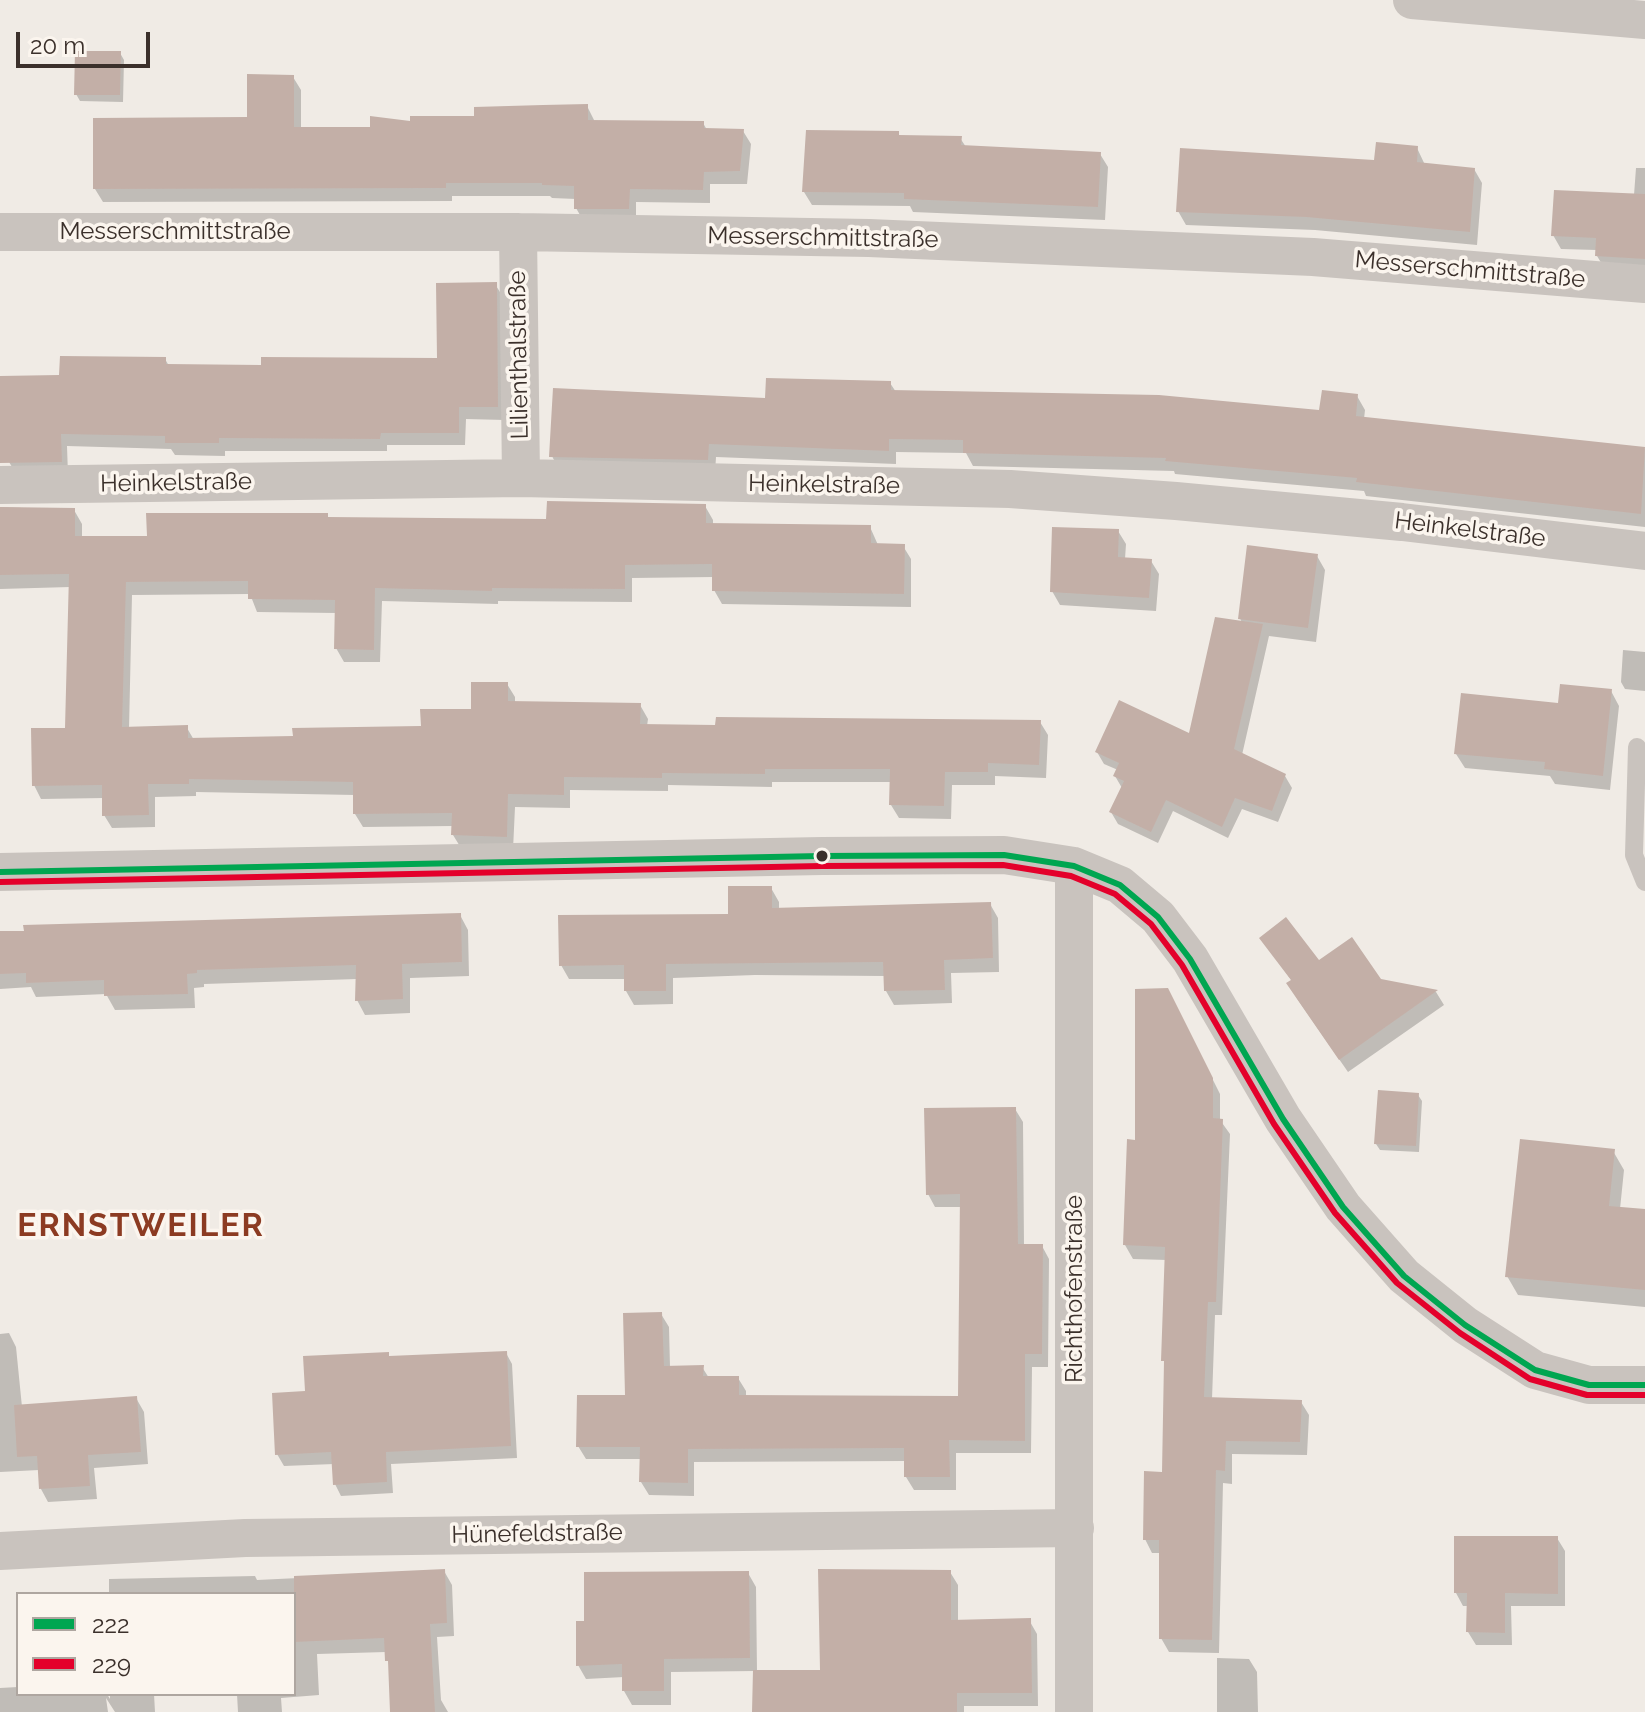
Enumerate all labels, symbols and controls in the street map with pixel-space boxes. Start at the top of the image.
scale bar [20,16,154,66]
text: 20 m [30,31,85,60]
street label: Messerschmittstraße [59,218,291,246]
street label: Messerschmittstraße [707,222,939,254]
street label: Messerschmittstraße [1354,246,1586,294]
street label: Lilienthalstraße [503,270,535,440]
street label: Heinkelstraße [100,467,252,499]
street label: Heinkelstraße [748,469,900,501]
street label: Heinkelstraße [1393,506,1547,554]
unlabelled marker [814,848,830,864]
street label: Richthofenstraße [1061,1195,1089,1383]
district label: ERNSTWEILER [17,1207,265,1245]
street label: Hünefeldstraße [451,1518,623,1550]
legend [16,1592,296,1696]
text: 222 [92,1610,130,1639]
text: 229 [92,1650,131,1679]

